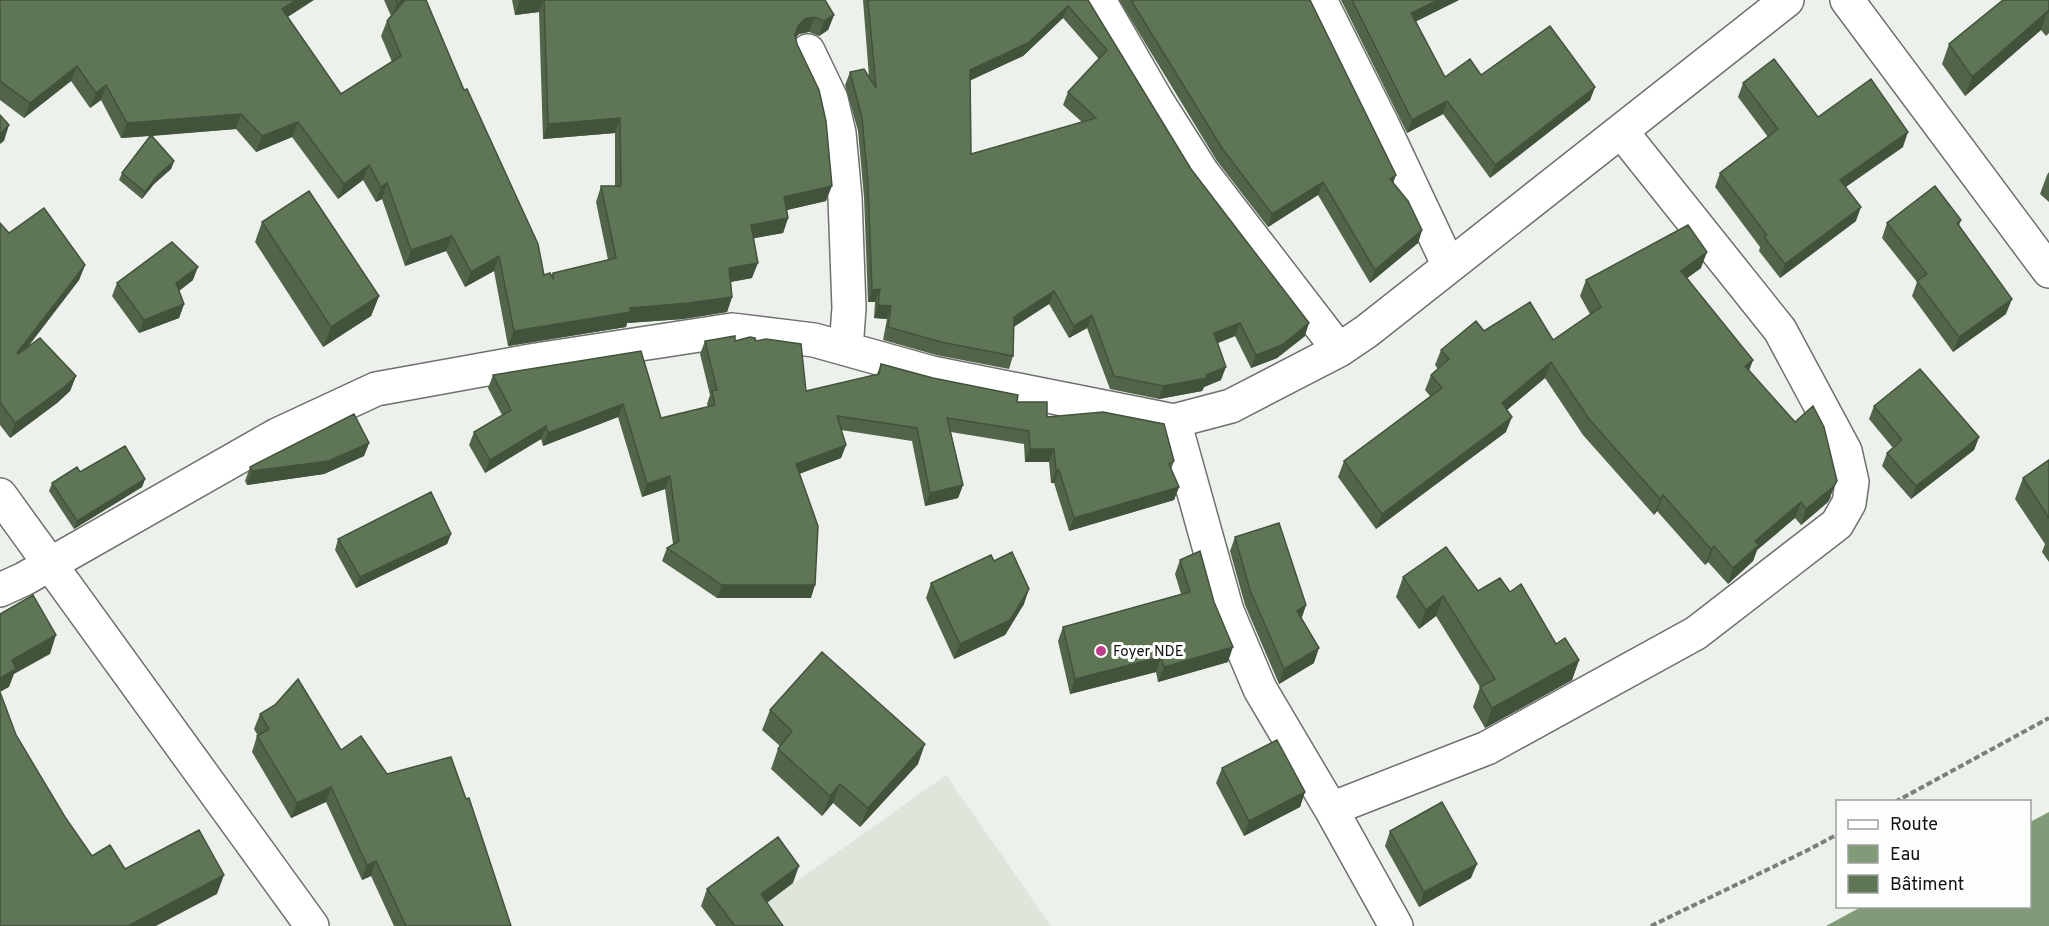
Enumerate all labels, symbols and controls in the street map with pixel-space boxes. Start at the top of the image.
place label: Foyer NDE [1113,643,1184,662]
marker: Foyer NDE [1094,644,1108,658]
legend [1836,800,2031,908]
text: Route [1890,814,1938,837]
text: Eau [1890,844,1920,867]
text: Bâtiment [1890,874,1964,897]

